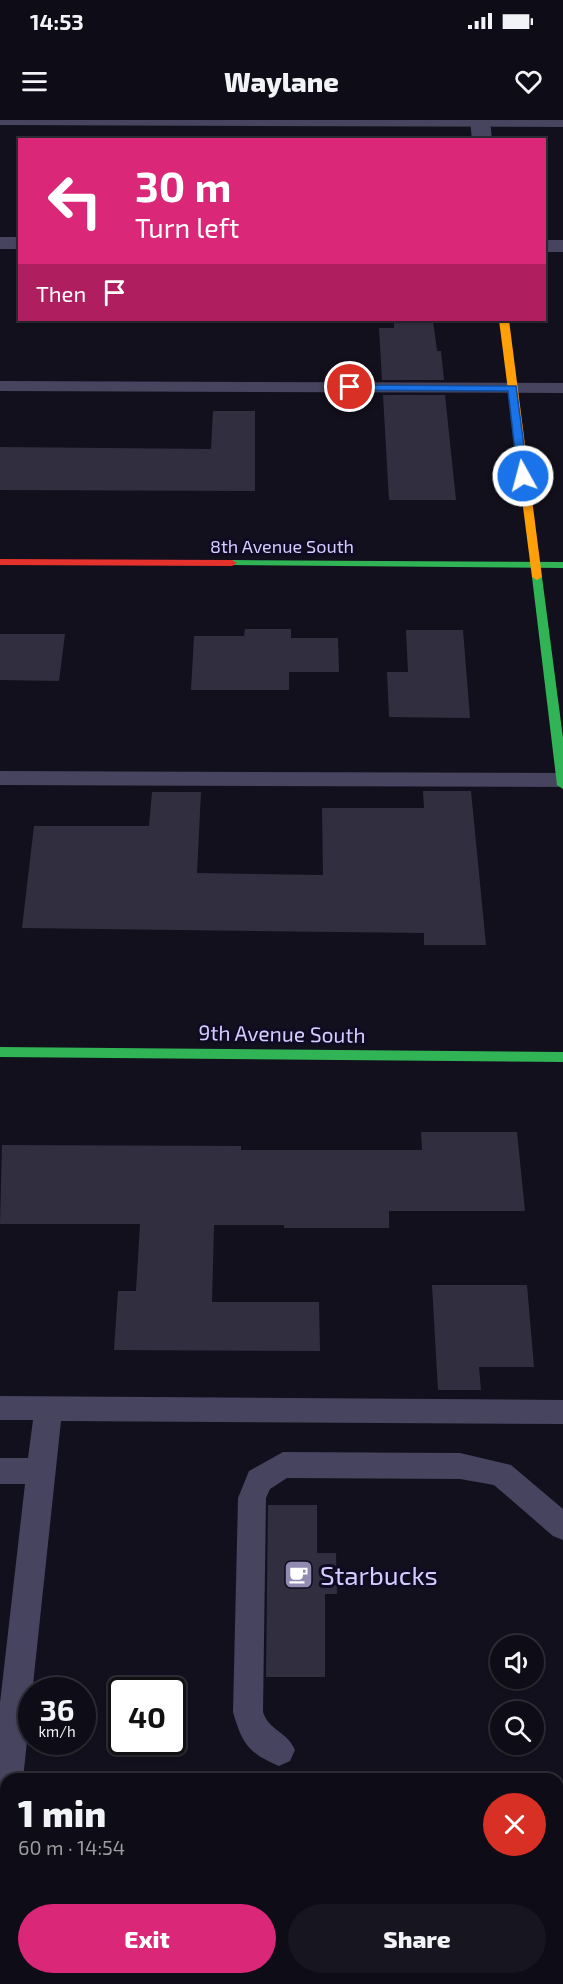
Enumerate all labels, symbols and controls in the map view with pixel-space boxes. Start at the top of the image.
text: 14:53 [30,8,84,34]
icon: menu [18,65,51,98]
text: Waylane [224,65,339,97]
icon: heart [512,65,545,98]
text: 30 m [135,160,231,210]
icon: left [36,162,114,240]
text: Turn left [135,211,239,243]
icon: arrive [98,276,131,309]
text: Then [36,280,86,306]
pin [324,361,375,412]
icon: arrive [333,370,366,403]
position arrow [491,444,555,508]
street label: 8th Avenue South [210,535,354,557]
street label: 9th Avenue South [198,1019,366,1047]
cafe icon: Starbucks [283,1558,315,1590]
place label: Starbucks [320,1559,438,1590]
map controls [490,1635,544,1755]
button: sound [490,1635,544,1689]
speed limit sign: 40 [108,1677,186,1755]
text: 36 [40,1691,74,1727]
button: search [490,1701,544,1755]
text: km/h [38,1722,76,1740]
text: 1 min [18,1791,106,1834]
button: close [483,1793,546,1856]
text: 60 m · 14:54 [18,1835,125,1859]
button: Exit [18,1904,276,1973]
button: Share [288,1904,546,1973]

